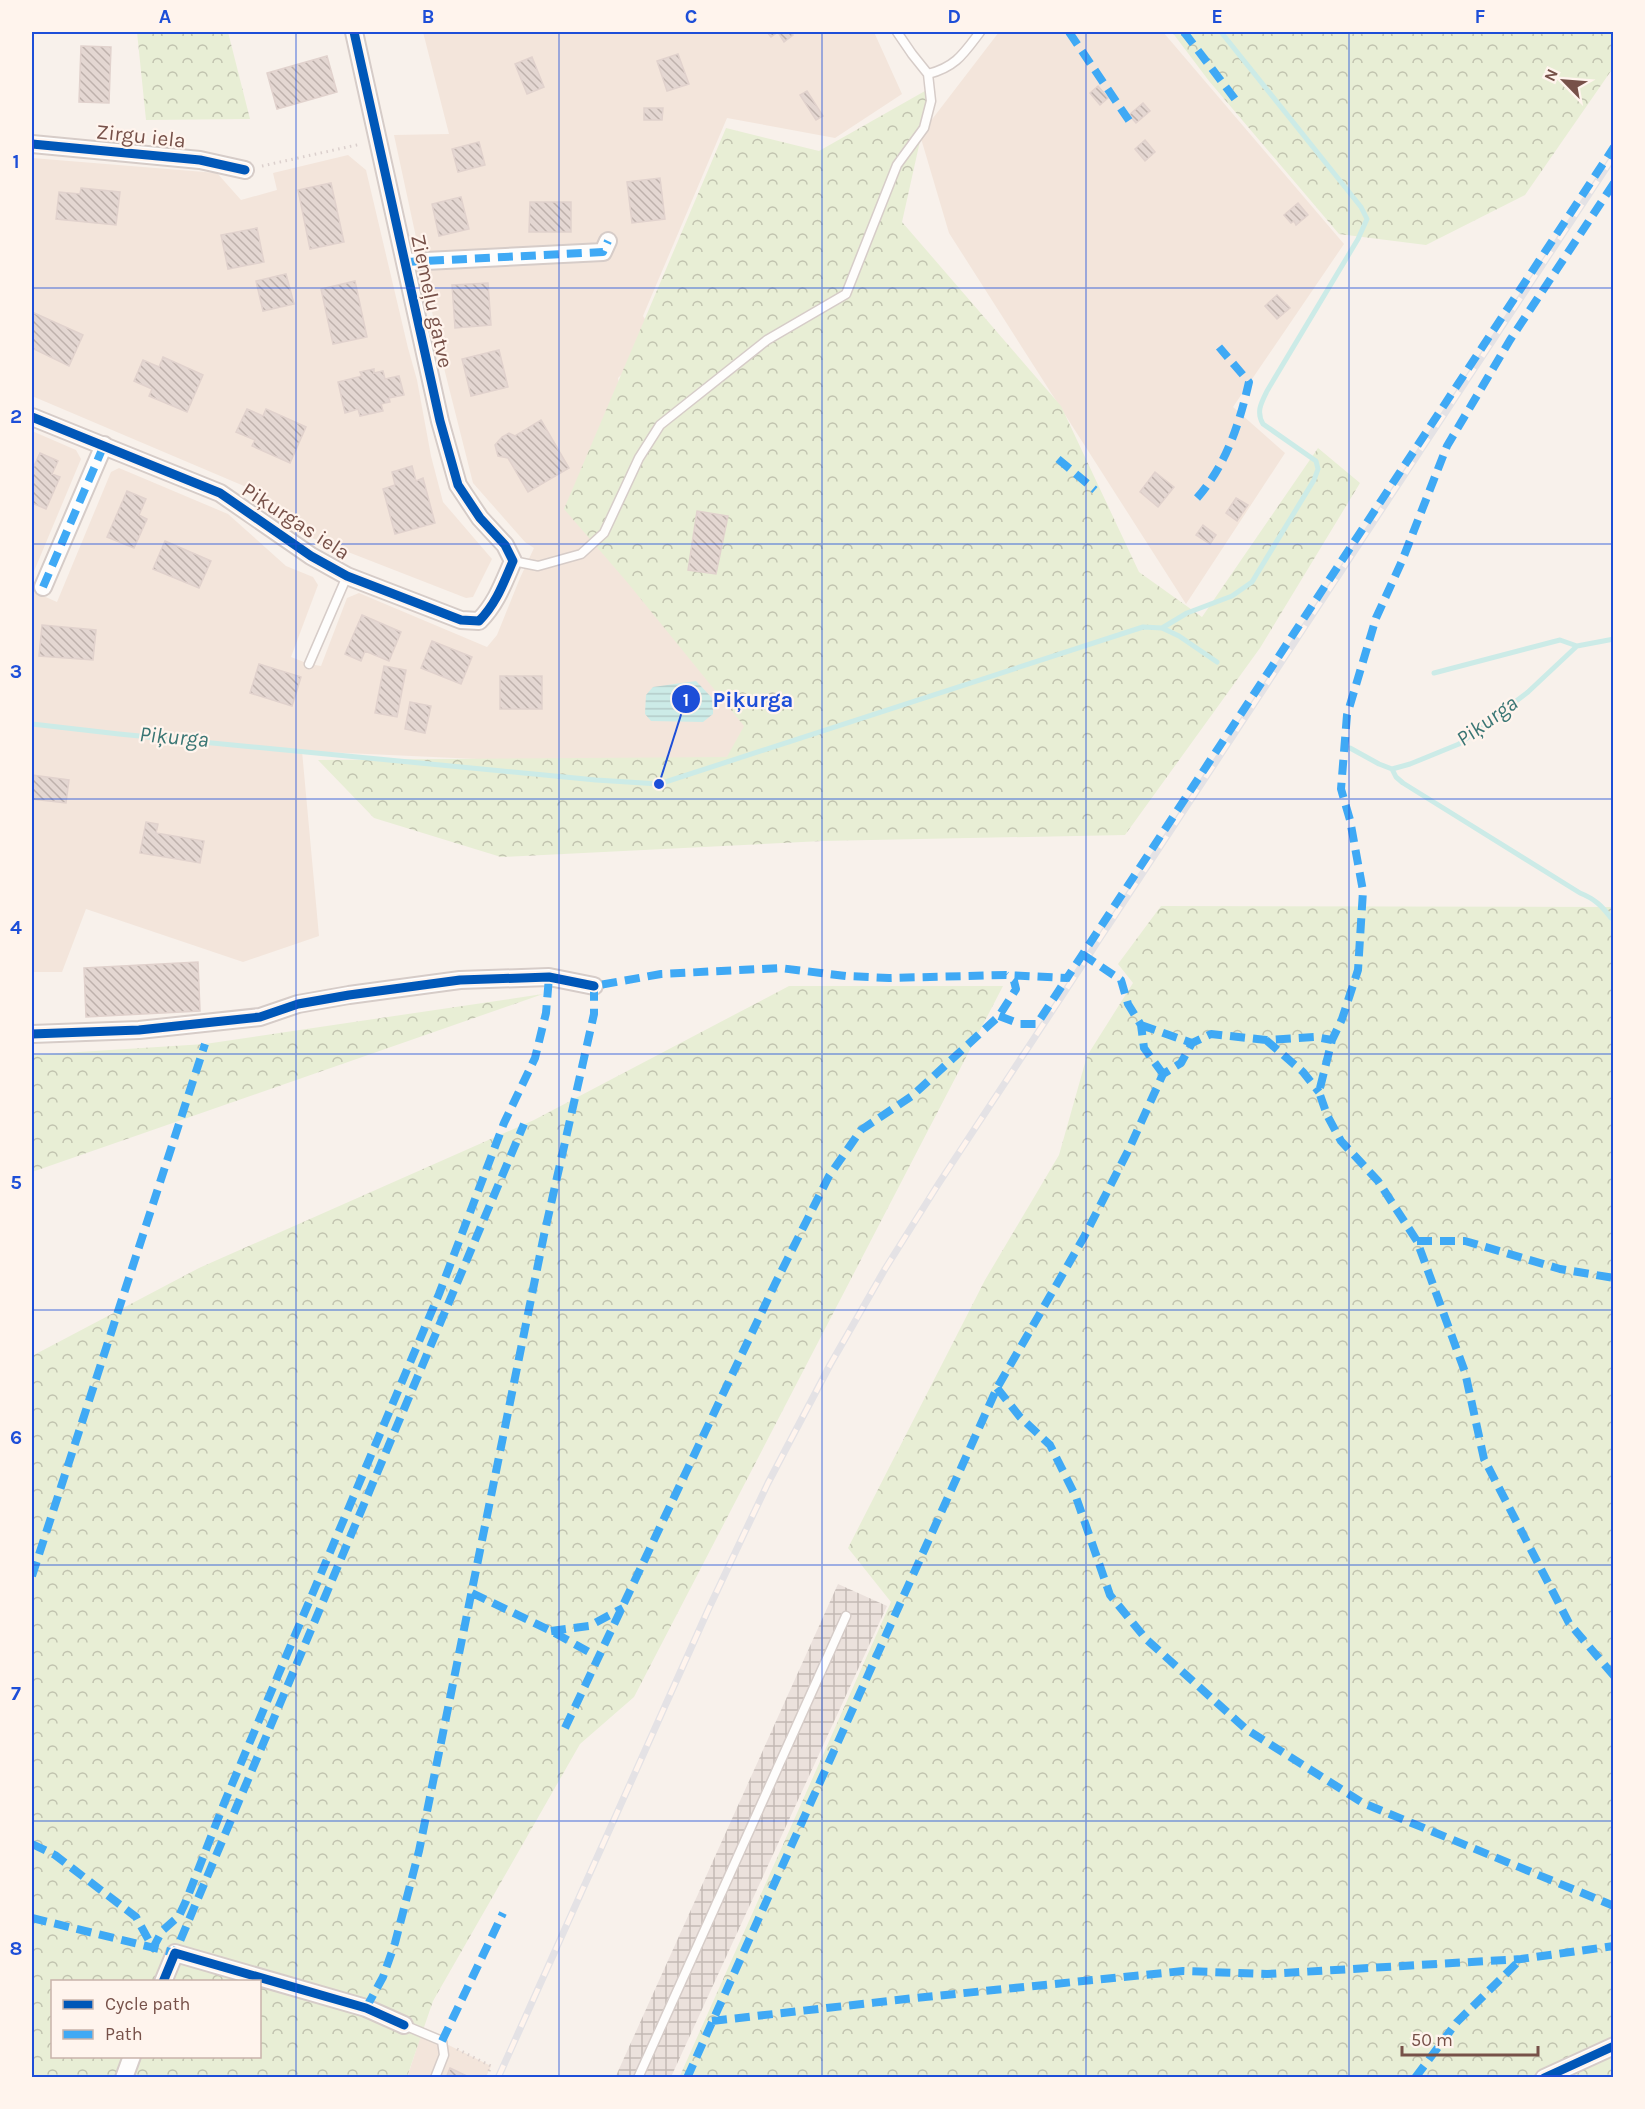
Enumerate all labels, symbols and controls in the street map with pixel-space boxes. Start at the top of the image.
text: A [159,5,172,28]
text: B [422,5,434,28]
text: C [685,5,697,28]
text: D [947,5,961,28]
text: E [1211,5,1223,28]
text: F [1475,5,1486,28]
north arrow [1534,51,1594,111]
text: N [1540,66,1562,84]
street label: Zirgu iela [95,119,187,153]
text: 1 [12,150,20,173]
street label: Ziemeļu gatve [406,232,458,370]
text: 2 [10,405,22,428]
street label: Piķurgas iela [238,477,354,565]
text: 3 [10,660,22,683]
callout: Piķurga [671,679,806,719]
text: Piķurga [713,687,793,713]
text: 1 [683,689,689,711]
water label: Piķurga [1451,690,1523,752]
water label: Piķurga [138,721,210,753]
text: 4 [10,916,22,939]
text: 5 [10,1171,22,1194]
text: 6 [10,1426,22,1449]
text: 7 [11,1682,21,1705]
text: 8 [10,1937,22,1960]
legend [51,1980,261,2058]
text: Cycle path [105,1993,190,2015]
scale bar [1402,2019,1538,2057]
text: Path [105,2023,143,2045]
text: 50 m [1411,2029,1453,2051]

